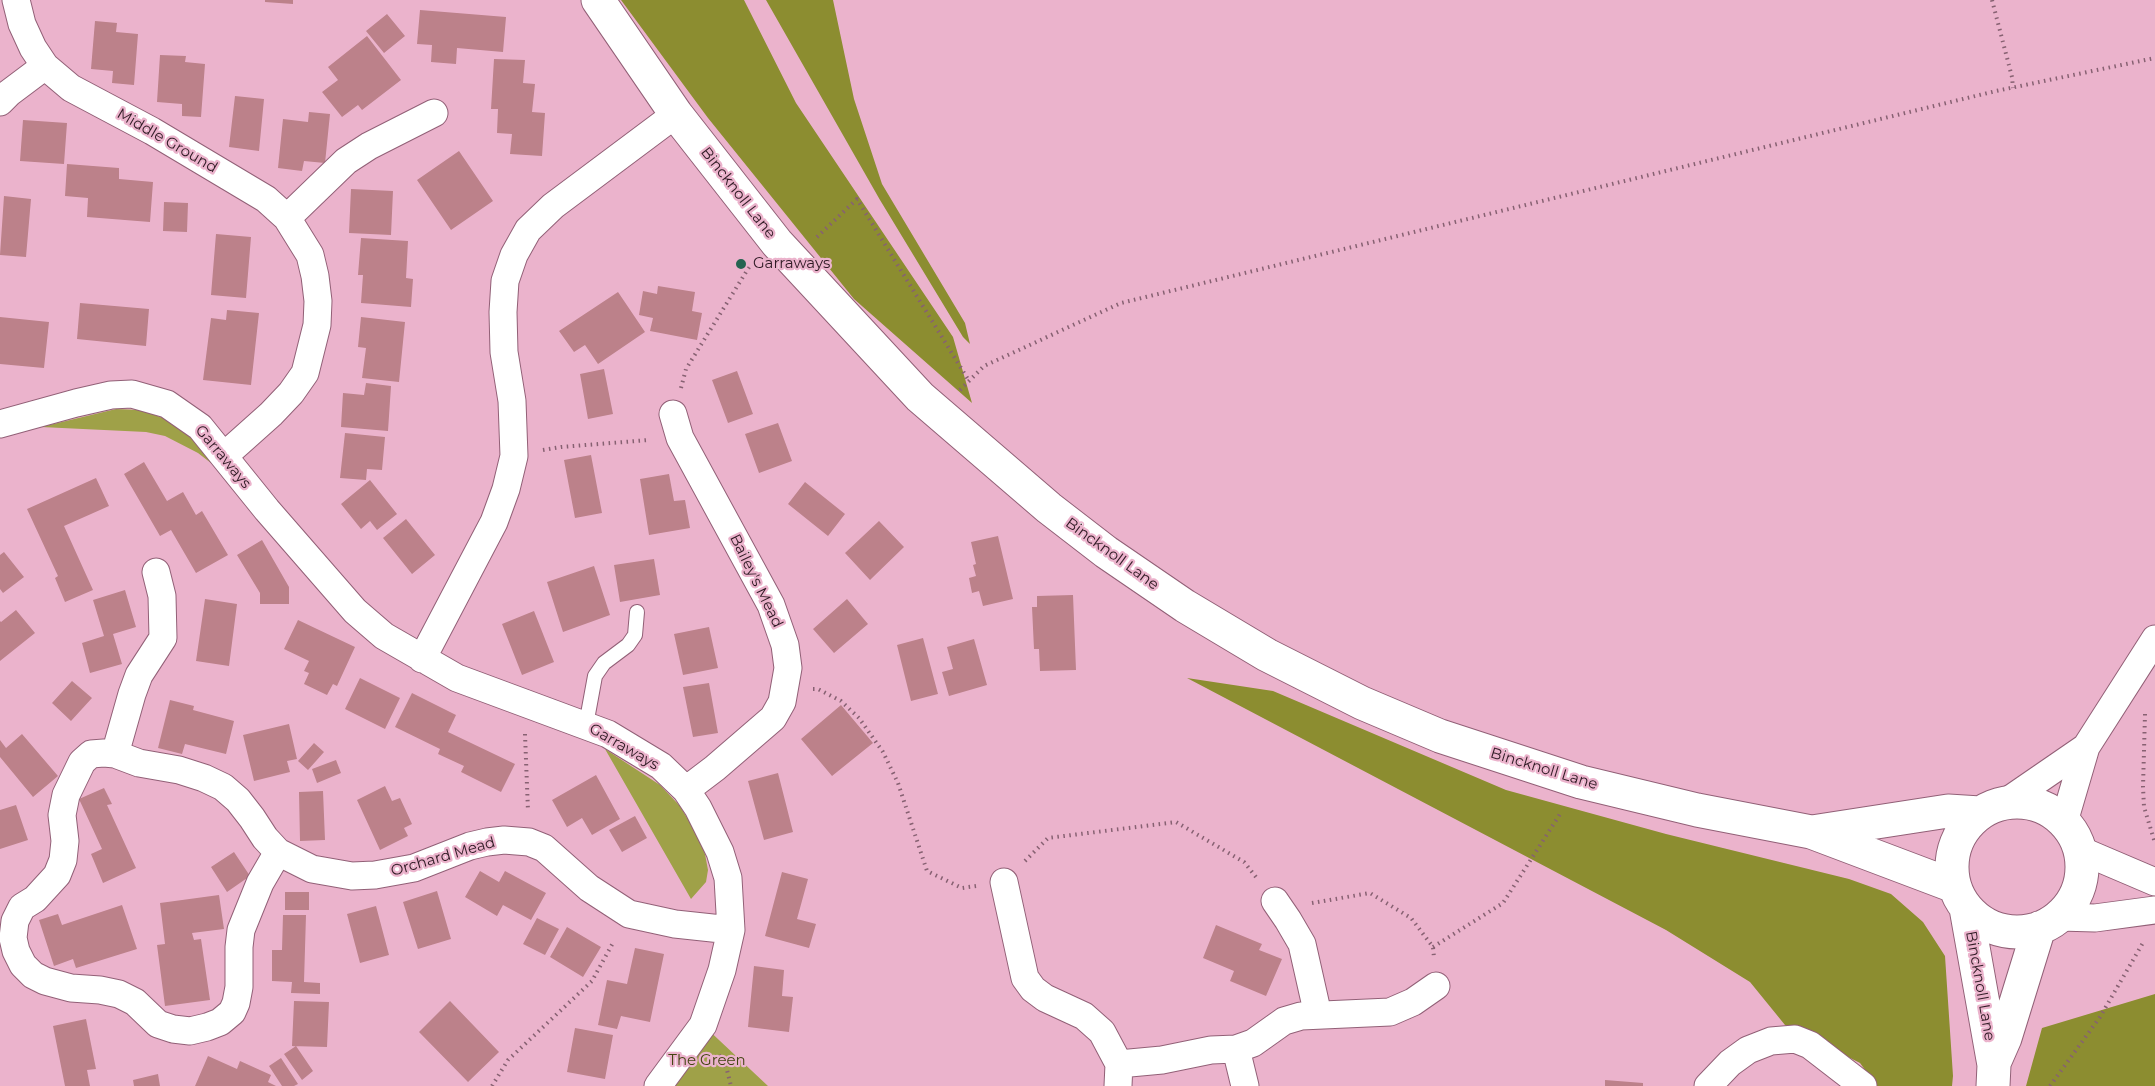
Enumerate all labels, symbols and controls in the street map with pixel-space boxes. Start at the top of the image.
street label: Middle Ground [114,105,220,177]
street label: Bincknoll Lane [697,144,779,242]
place label: Garraways [753,255,830,273]
marker: Garraways [734,257,748,271]
street label: Garraways [191,422,255,492]
street label: Bincknoll Lane [1062,514,1162,594]
street label: Bailey's Mead [726,531,786,631]
street label: Garraways [586,720,662,774]
street label: Bincknoll Lane [1488,744,1600,794]
street label: Orchard Mead [389,833,497,881]
street label: Bincknoll Lane [1961,930,1999,1042]
park label: The Green [668,1052,746,1070]

